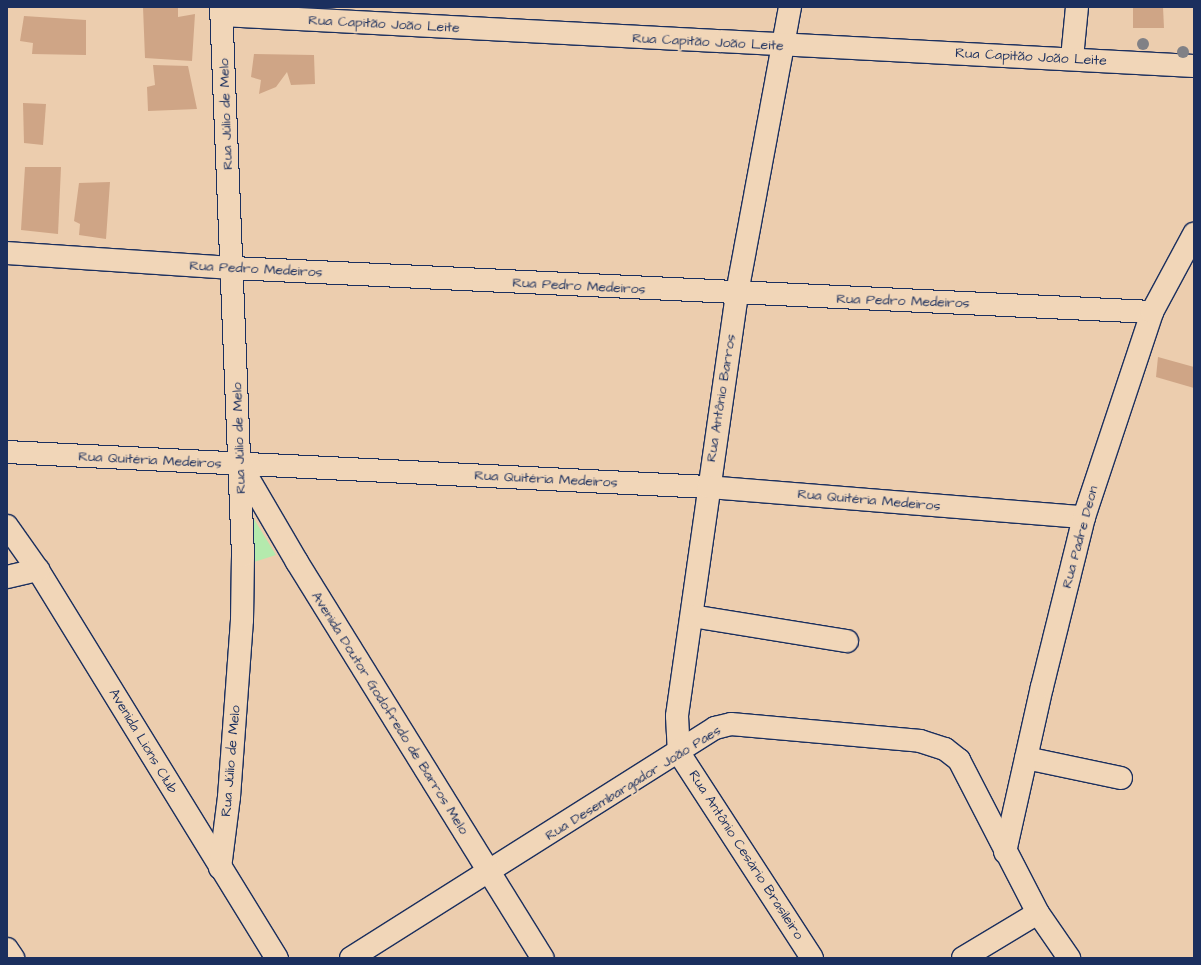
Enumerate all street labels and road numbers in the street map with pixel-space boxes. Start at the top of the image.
street label: Rua Capitão João Leite [308,12,460,36]
street label: Rua Capitão João Leite [632,30,784,54]
street label: Rua Capitão João Leite [955,45,1107,69]
street label: Rua Júlio de Melo [216,58,236,170]
street label: Rua Pedro Medeiros [189,257,323,281]
street label: Rua Pedro Medeiros [512,274,646,298]
street label: Rua Pedro Medeiros [836,290,970,312]
street label: Rua Antônio Barros [703,333,739,463]
street label: Rua Júlio de Melo [229,382,249,494]
street label: Rua Quitéria Medeiros [78,448,222,472]
street label: Rua Quitéria Medeiros [474,467,618,491]
street label: Rua Padre Deon [1058,484,1102,590]
street label: Rua Quitéria Medeiros [797,485,941,515]
street label: Avenida Doutor Godofredo de Barros Melo [308,588,472,838]
street label: Avenida Lions Club [105,686,181,796]
street label: Rua Júlio de Melo [218,705,244,817]
street label: Rua Desembargador João Paes [542,722,724,844]
street label: Rua Antônio Cesário Brasileiro [685,767,807,943]

